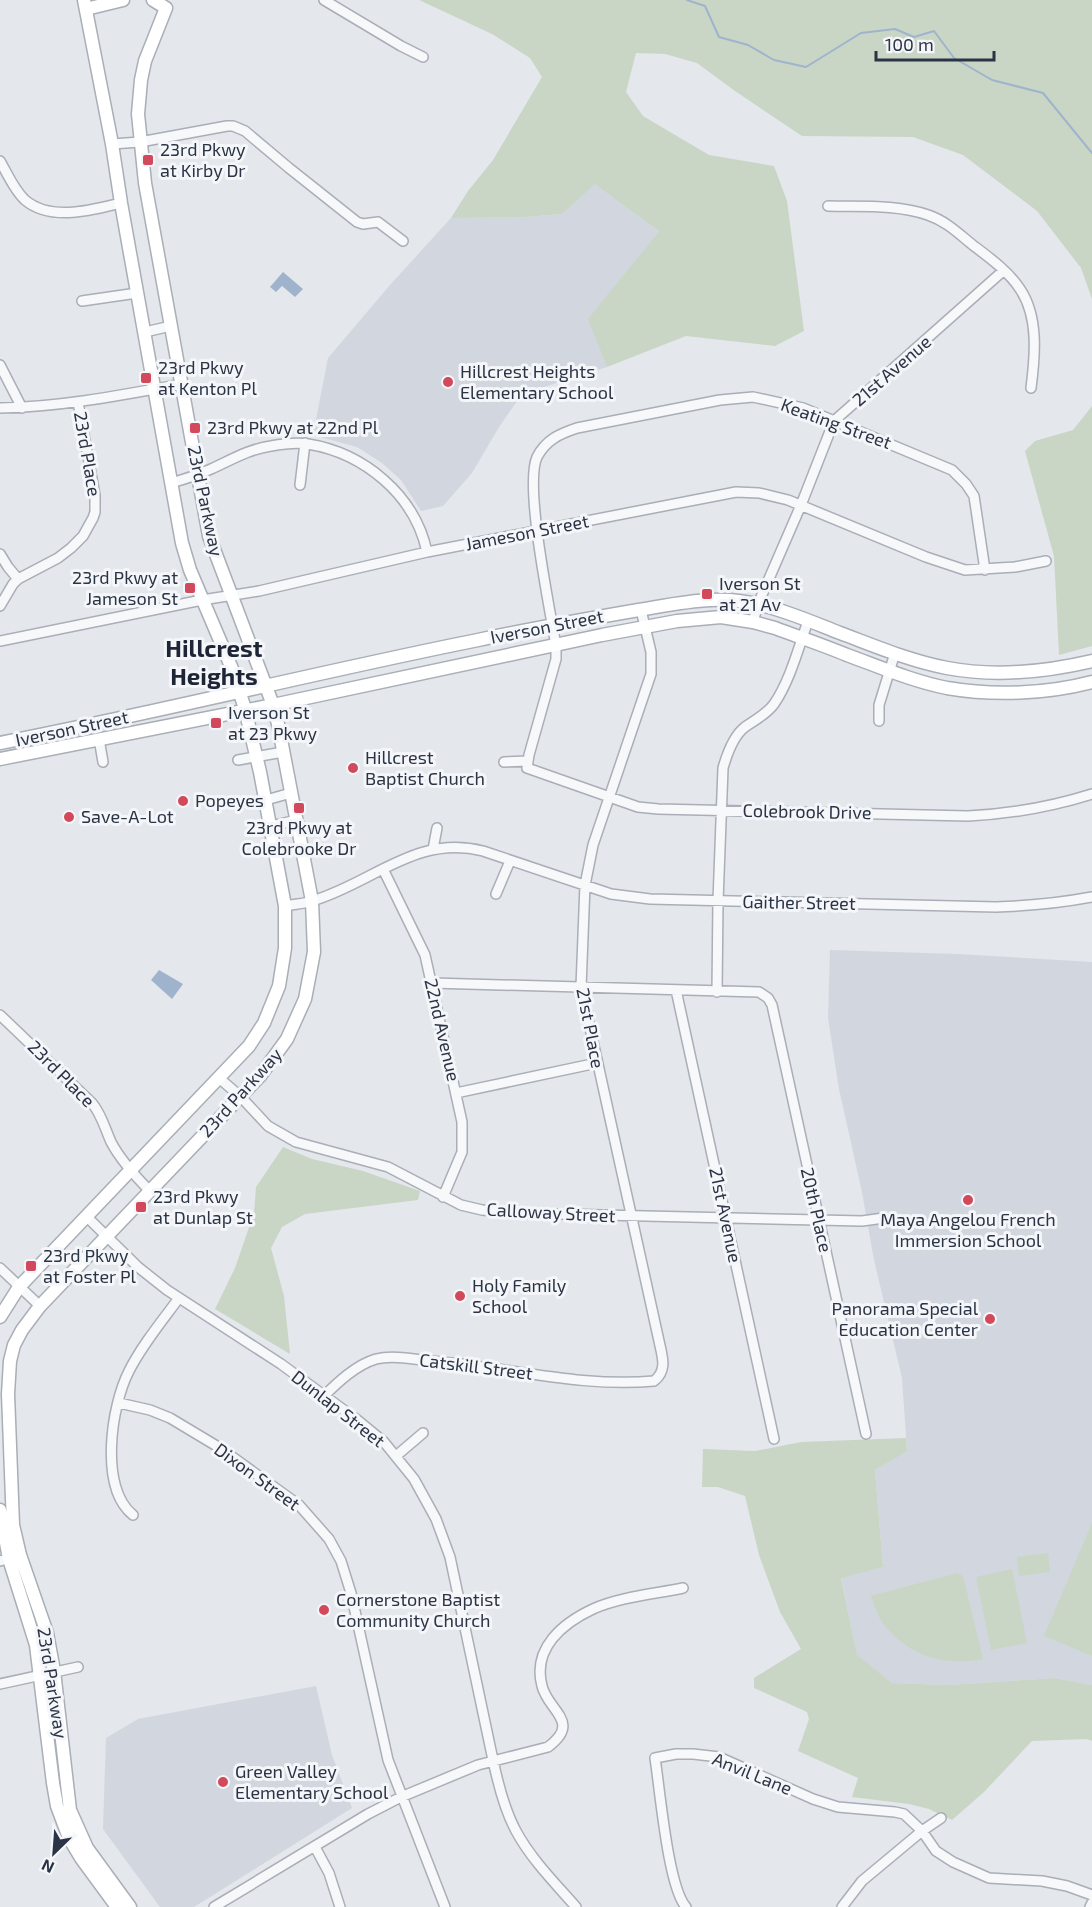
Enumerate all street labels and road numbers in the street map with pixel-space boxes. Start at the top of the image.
street label: 21st Avenue [847,330,935,410]
street label: Keating Street [778,393,895,453]
street label: 23rd Place [70,410,106,498]
street label: 23rd Parkway [184,443,229,559]
street label: Jameson Street [463,509,591,555]
street label: Iverson Street [488,604,605,648]
street label: Iverson Street [13,705,130,751]
street label: Colebrook Drive [742,799,872,823]
street label: Gaither Street [742,890,856,914]
street label: 22nd Avenue [420,976,465,1083]
street label: 21st Place [572,986,610,1070]
street label: 23rd Place [24,1035,100,1111]
street label: 23rd Parkway [194,1043,286,1141]
street label: 21st Avenue [705,1165,747,1265]
street label: 20th Place [797,1165,837,1254]
street label: Calloway Street [486,1198,616,1226]
street label: Catskill Street [418,1348,534,1384]
street label: Dunlap Street [288,1365,390,1452]
street label: Dixon Street [210,1438,305,1515]
street label: 23rd Parkway [33,1626,73,1741]
street label: Anvil Lane [709,1747,795,1799]

